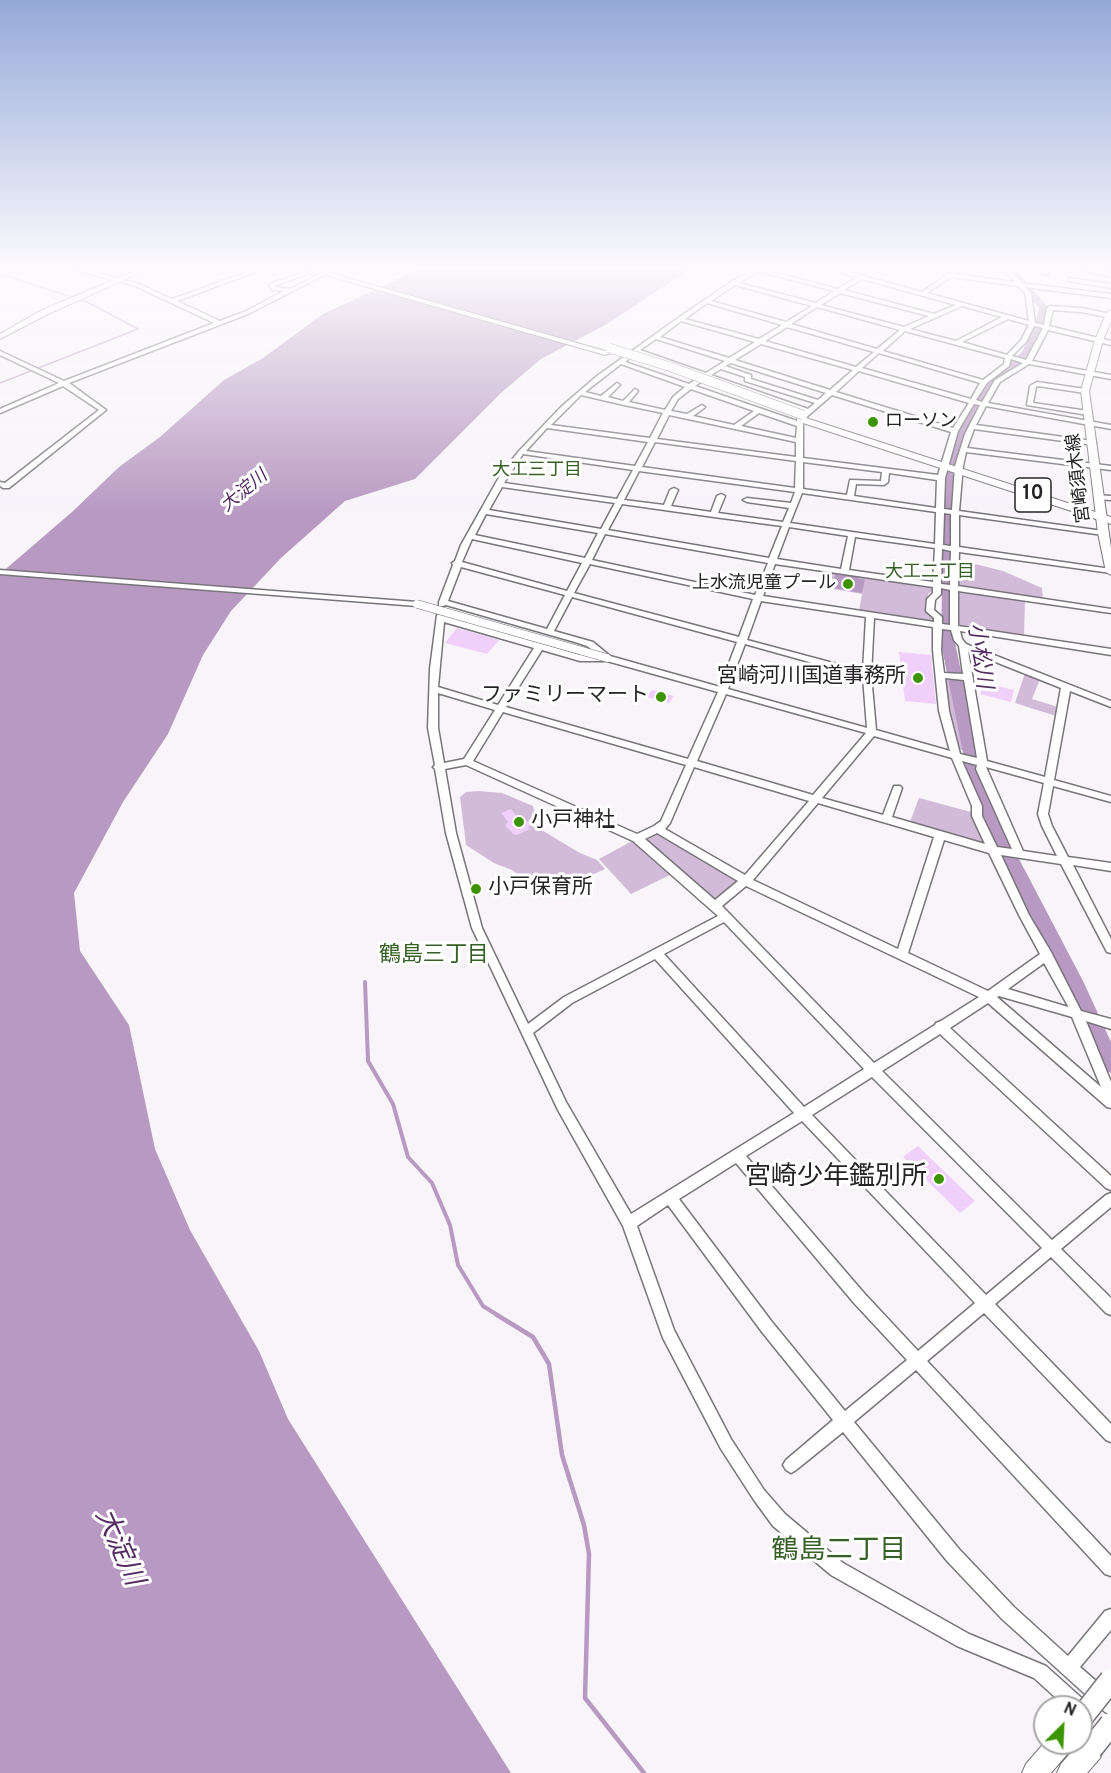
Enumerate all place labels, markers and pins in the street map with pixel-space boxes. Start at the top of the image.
place label: ローソン [885,411,957,433]
marker: ローソン [866,415,880,429]
place label: 上水流児童プール [692,573,836,595]
marker: 上水流児童プール [841,577,855,591]
place label: 宮崎河川国道事務所 [717,665,906,691]
marker: 宮崎河川国道事務所 [911,671,925,685]
place label: ファミリーマート [481,684,649,710]
marker: ファミリーマート [654,690,668,704]
place label: 小戸神社 [531,809,615,835]
marker: 小戸神社 [512,815,526,829]
place label: 小戸保育所 [488,876,593,902]
marker: 小戸保育所 [469,882,483,896]
place label: 宮崎少年鑑別所 [745,1163,927,1195]
marker: 宮崎少年鑑別所 [932,1172,946,1186]

